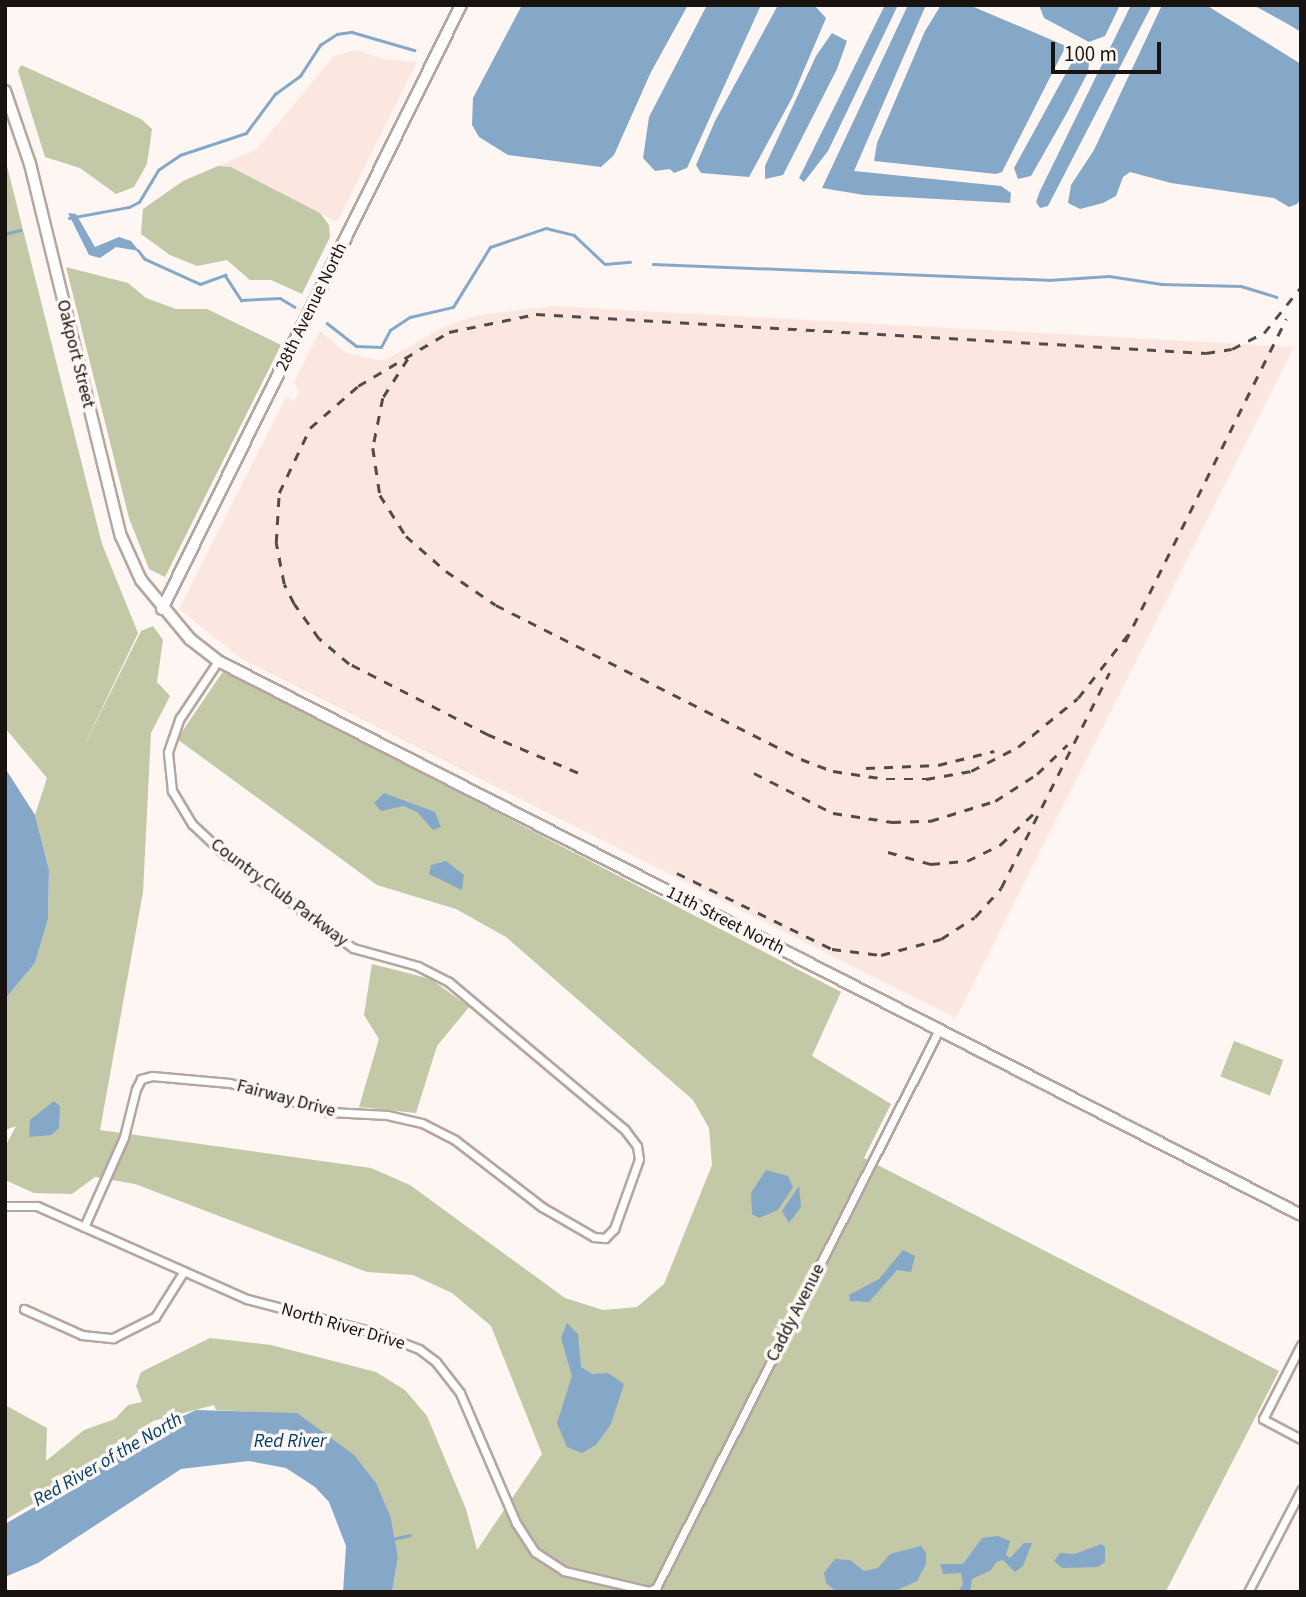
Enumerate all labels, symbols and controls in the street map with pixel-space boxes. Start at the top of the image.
scale bar [1054,28,1164,72]
text: 100 m [1064,39,1117,69]
street label: 28th Avenue North [272,239,352,375]
street label: Oakport Street [51,298,99,410]
street label: Country Club Parkway [206,834,352,952]
street label: 11th Street North [662,882,788,960]
street label: Fairway Drive [234,1075,338,1123]
street label: Caddy Avenue [762,1261,830,1365]
street label: North River Drive [279,1299,407,1355]
water label: Red River of the North [29,1408,187,1512]
water label: Red River [254,1431,326,1453]

